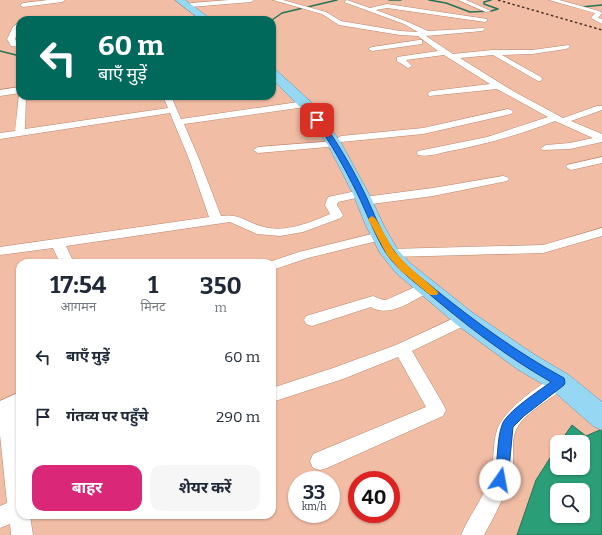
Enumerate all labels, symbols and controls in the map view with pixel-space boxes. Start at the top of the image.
text: 60 m [98,29,164,62]
icon: left [32,32,84,84]
text: बाएँ मुड़ें [98,63,147,85]
pin [300,103,334,137]
icon: arrive [306,109,328,131]
text: 17:54 [50,271,107,299]
text: 1 [148,271,158,299]
text: 350 [200,272,242,300]
text: आगमन [61,299,96,314]
text: मिनट [141,299,166,314]
text: m [215,300,227,315]
icon: left [32,346,54,368]
text: बाएँ मुड़ें [66,347,110,365]
text: 60 m [224,348,260,366]
icon: arrive [32,406,54,428]
text: गंतव्य पर पहुँचे [66,407,149,425]
text: 290 m [216,408,260,426]
map controls [550,435,590,523]
button: sound [550,435,590,475]
position arrow [479,459,521,501]
button: बाहर [32,465,142,511]
button: शेयर करें [150,465,260,511]
speed limit sign: 40 [348,471,400,523]
text: 33 [303,480,325,504]
button: search [550,483,590,523]
text: km/h [302,501,326,513]

